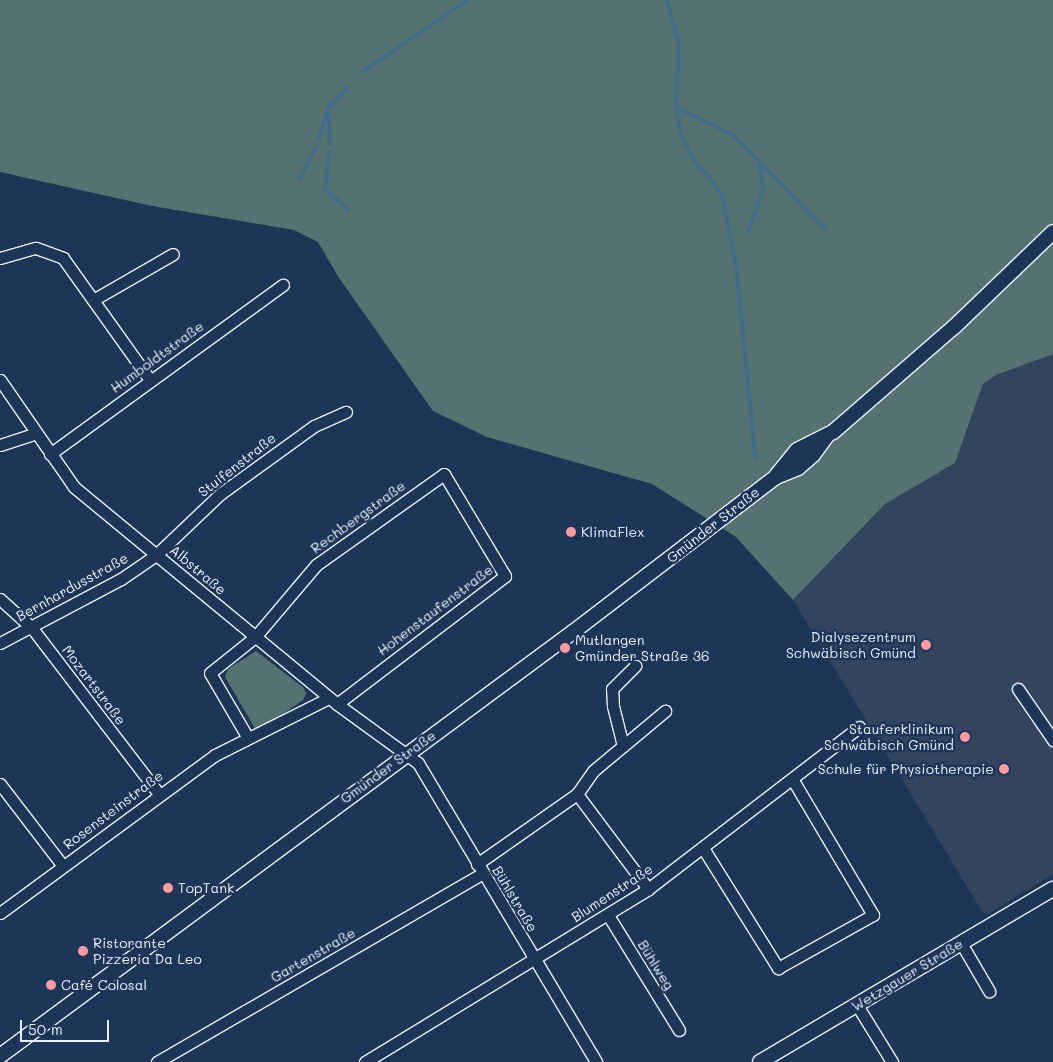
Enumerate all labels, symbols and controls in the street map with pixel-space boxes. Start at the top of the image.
street label: Humboldtstraße [107,318,207,396]
street label: Stuifenstraße [195,429,279,501]
street label: Rechbergstraße [307,477,409,557]
street label: Gmünder Straße [663,483,763,567]
place label: KlimaFlex [581,524,644,540]
marker: KlimaFlex [565,526,577,538]
street label: Albstraße [166,542,230,598]
street label: Bernhardusstraße [13,549,131,625]
street label: Hohenstaufenstraße [374,561,496,659]
place label: Dialysezentrum Schwäbisch Gmünd [786,629,916,662]
place label: Mutlangen Gmünder Straße 36 [575,632,709,664]
marker: Dialysezentrum Schwäbisch Gmünd [920,639,932,651]
street label: Mozartstraße [59,642,129,728]
marker: Mutlangen Gmünder Straße 36 [559,642,571,654]
place label: Stauferklinikum Schwäbisch Gmünd [824,721,954,754]
street label: Gmünder Straße [337,727,439,807]
marker: Stauferklinikum Schwäbisch Gmünd [958,730,972,744]
place label: Schule für Physiotherapie [818,761,994,777]
marker: Schule für Physiotherapie [998,763,1010,775]
street label: Rosensteinstraße [60,767,166,853]
street label: Blumenstraße [568,860,656,926]
street label: Bühlstraße [489,863,541,935]
place label: TopTank [178,880,234,896]
marker: TopTank [162,882,174,894]
street label: Gartenstraße [268,924,358,986]
place label: Ristorante Pizzeria Da Leo [93,935,202,968]
street label: Wetzgauer Straße [848,935,966,1015]
street label: Bühlweg [634,937,678,993]
marker: Ristorante Pizzeria Da Leo [77,945,89,957]
place label: Café Colosal [61,977,147,993]
marker: Café Colosal [45,979,57,991]
scale bar [22,1010,111,1042]
text: 50 m [28,1019,63,1039]

